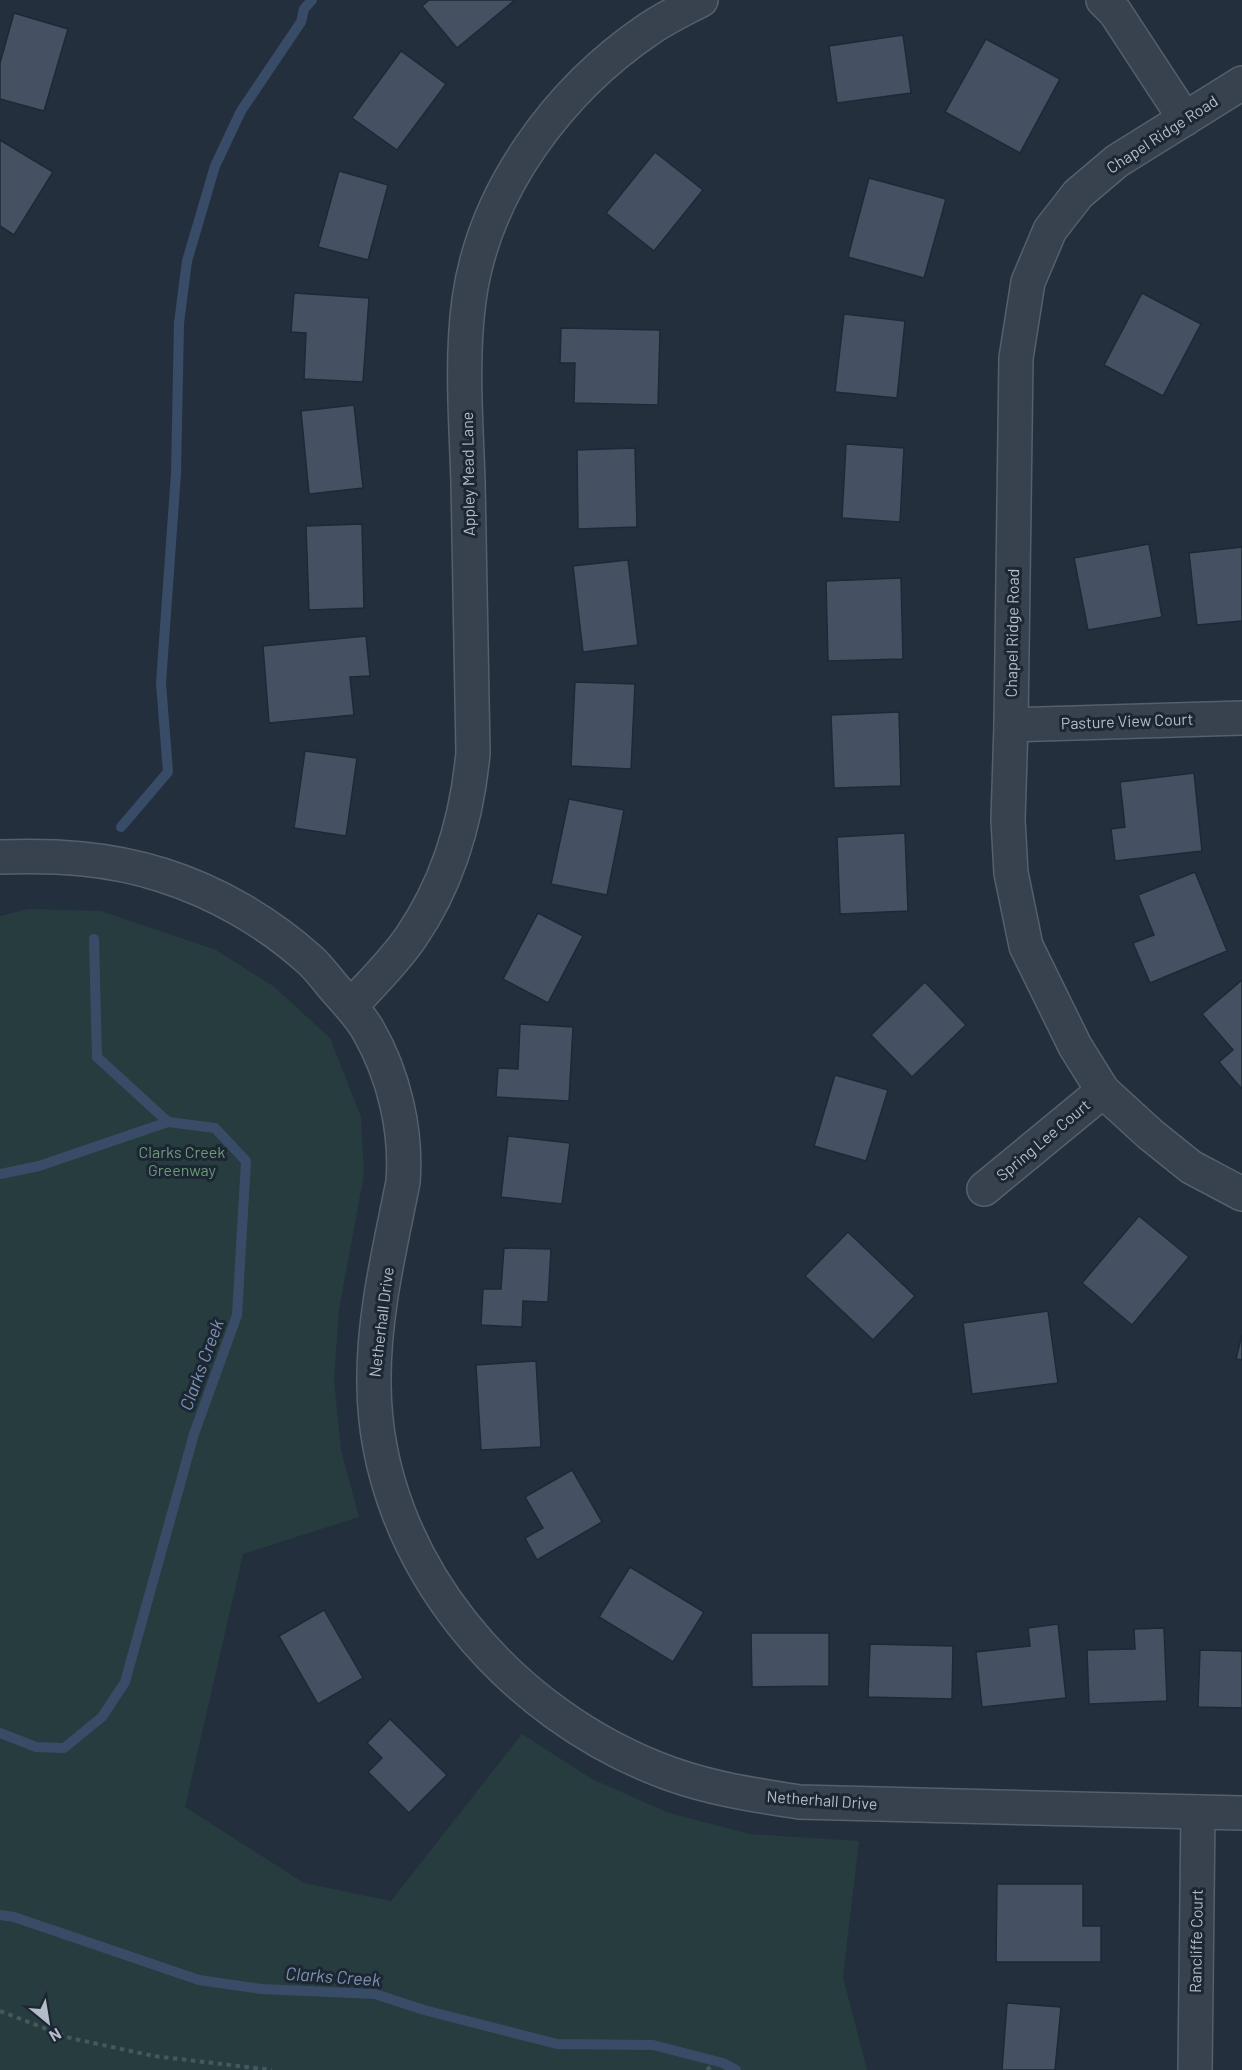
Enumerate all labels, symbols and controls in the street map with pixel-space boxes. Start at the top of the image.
street label: Chapel Ridge Road [1102,91,1221,177]
street label: Appley Mead Lane [457,412,478,536]
street label: Chapel Ridge Road [1001,568,1022,698]
street label: Pasture View Court [1060,709,1194,732]
street label: Spring Lee Court [992,1095,1093,1184]
park label: Clarks Creek Greenway [139,1142,225,1179]
street label: Netherhall Drive [364,1266,397,1378]
water label: Clarks Creek [174,1316,228,1413]
street label: Netherhall Drive [766,1786,878,1813]
street label: Rancliffe Court [1185,1889,1206,1993]
water label: Clarks Creek [285,1962,382,1990]
north arrow [18,1992,78,2052]
text: N [46,2025,65,2046]

